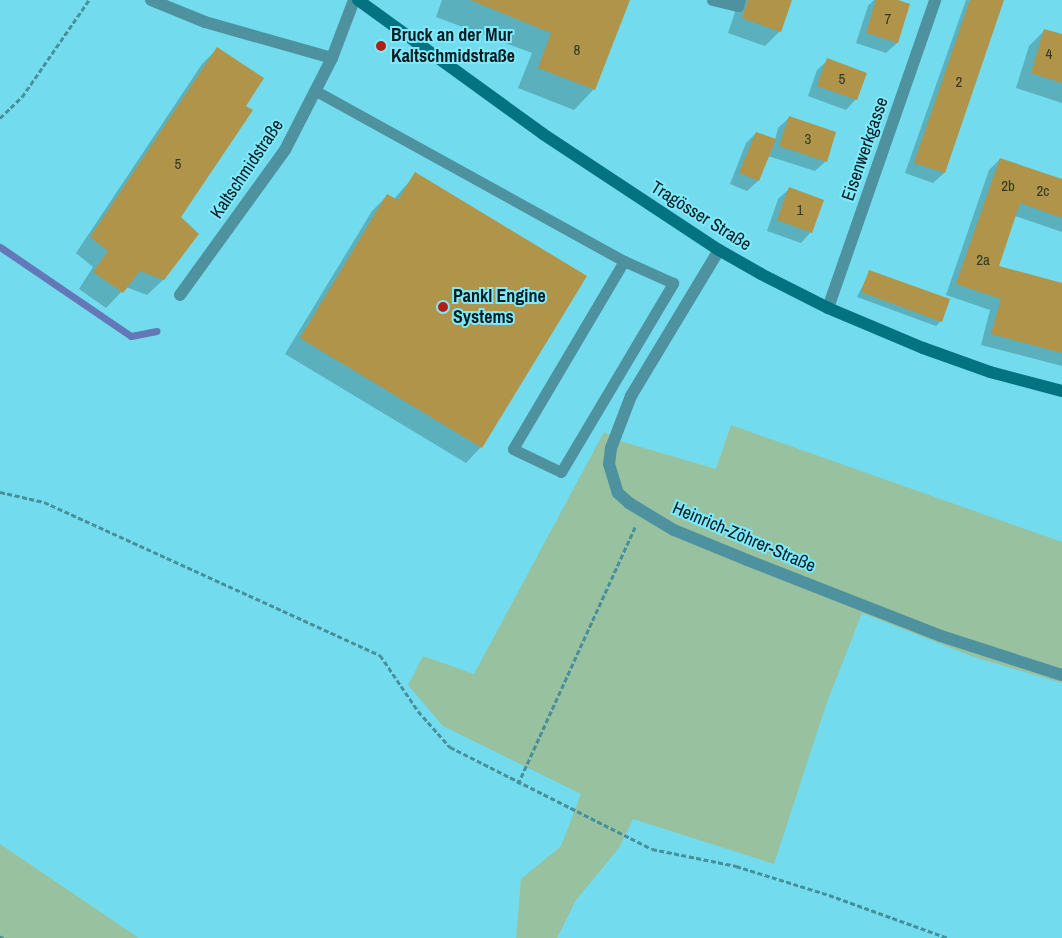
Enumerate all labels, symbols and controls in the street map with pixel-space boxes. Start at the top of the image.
house number: 7 [885,10,891,28]
place label: Bruck an der Mur Kaltschmidstraße [391,25,515,68]
marker: Bruck an der Mur Kaltschmidstraße [375,40,387,52]
house number: 8 [574,41,580,59]
house number: 4 [1046,45,1052,63]
house number: 5 [839,70,845,88]
house number: 2 [956,73,962,91]
street label: Eisenwerkgasse [837,94,893,204]
street label: Kaltschmidstraße [206,115,288,223]
house number: 3 [805,130,811,148]
house number: 5 [175,155,181,173]
street label: Tragösser Straße [647,177,755,255]
house number: 2b [1001,177,1015,195]
house number: 2c [1037,182,1049,200]
house number: 1 [797,201,803,219]
house number: 2a [976,251,990,269]
place label: Pankl Engine Systems [453,286,546,328]
marker: Pankl Engine Systems [437,301,449,313]
street label: Heinrich-Zöhrer-Straße [669,497,819,577]

